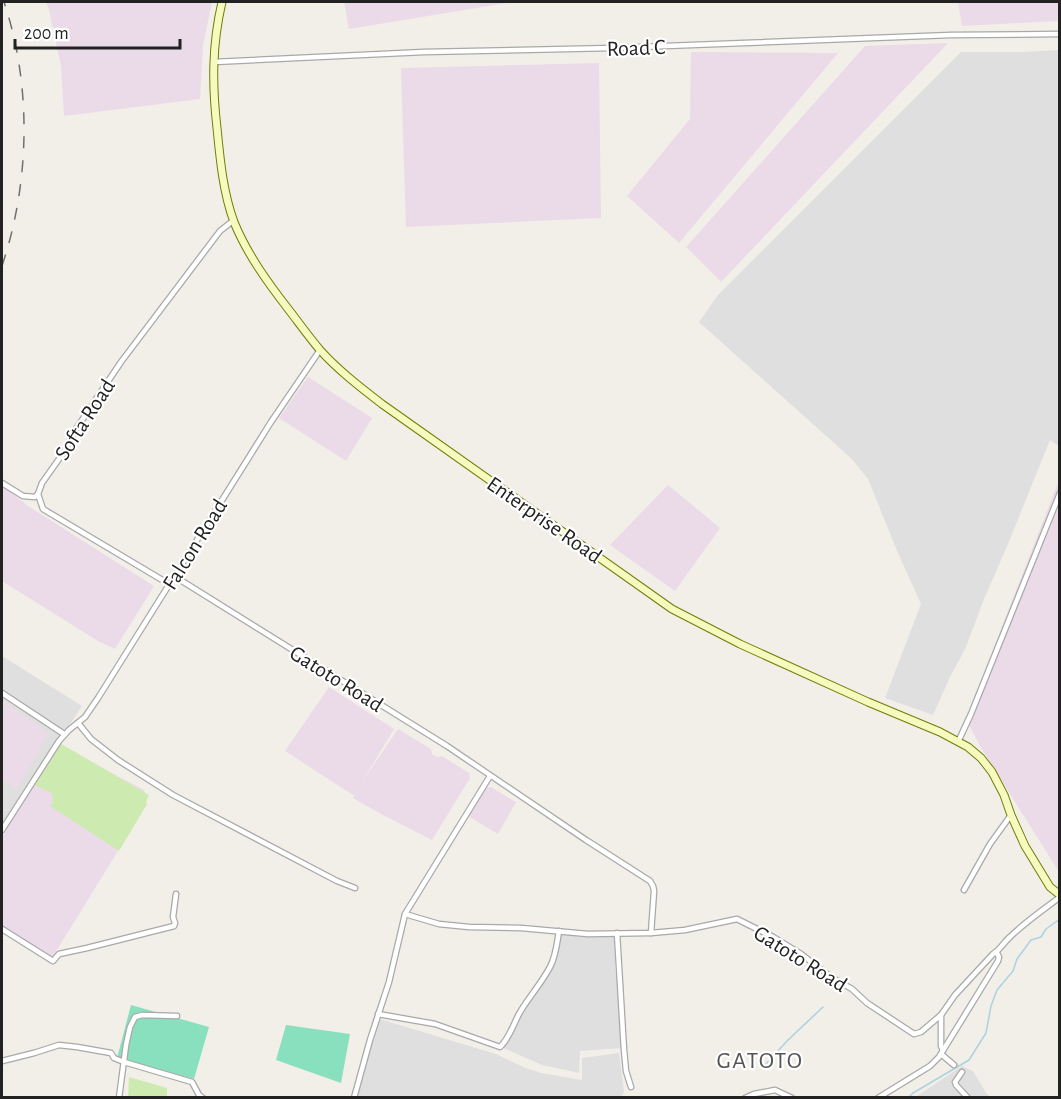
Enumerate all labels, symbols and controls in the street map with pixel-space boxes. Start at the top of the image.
scale bar [15,12,180,50]
text: 200 m [24,25,69,43]
street label: Road C [606,36,666,60]
street label: Softa Road [51,375,119,464]
street label: Enterprise Road [483,472,606,567]
street label: Falcon Road [158,495,231,594]
street label: Gatoto Road [286,642,387,716]
street label: Gatoto Road [750,922,851,996]
district label: GATOTO [716,1049,804,1073]

